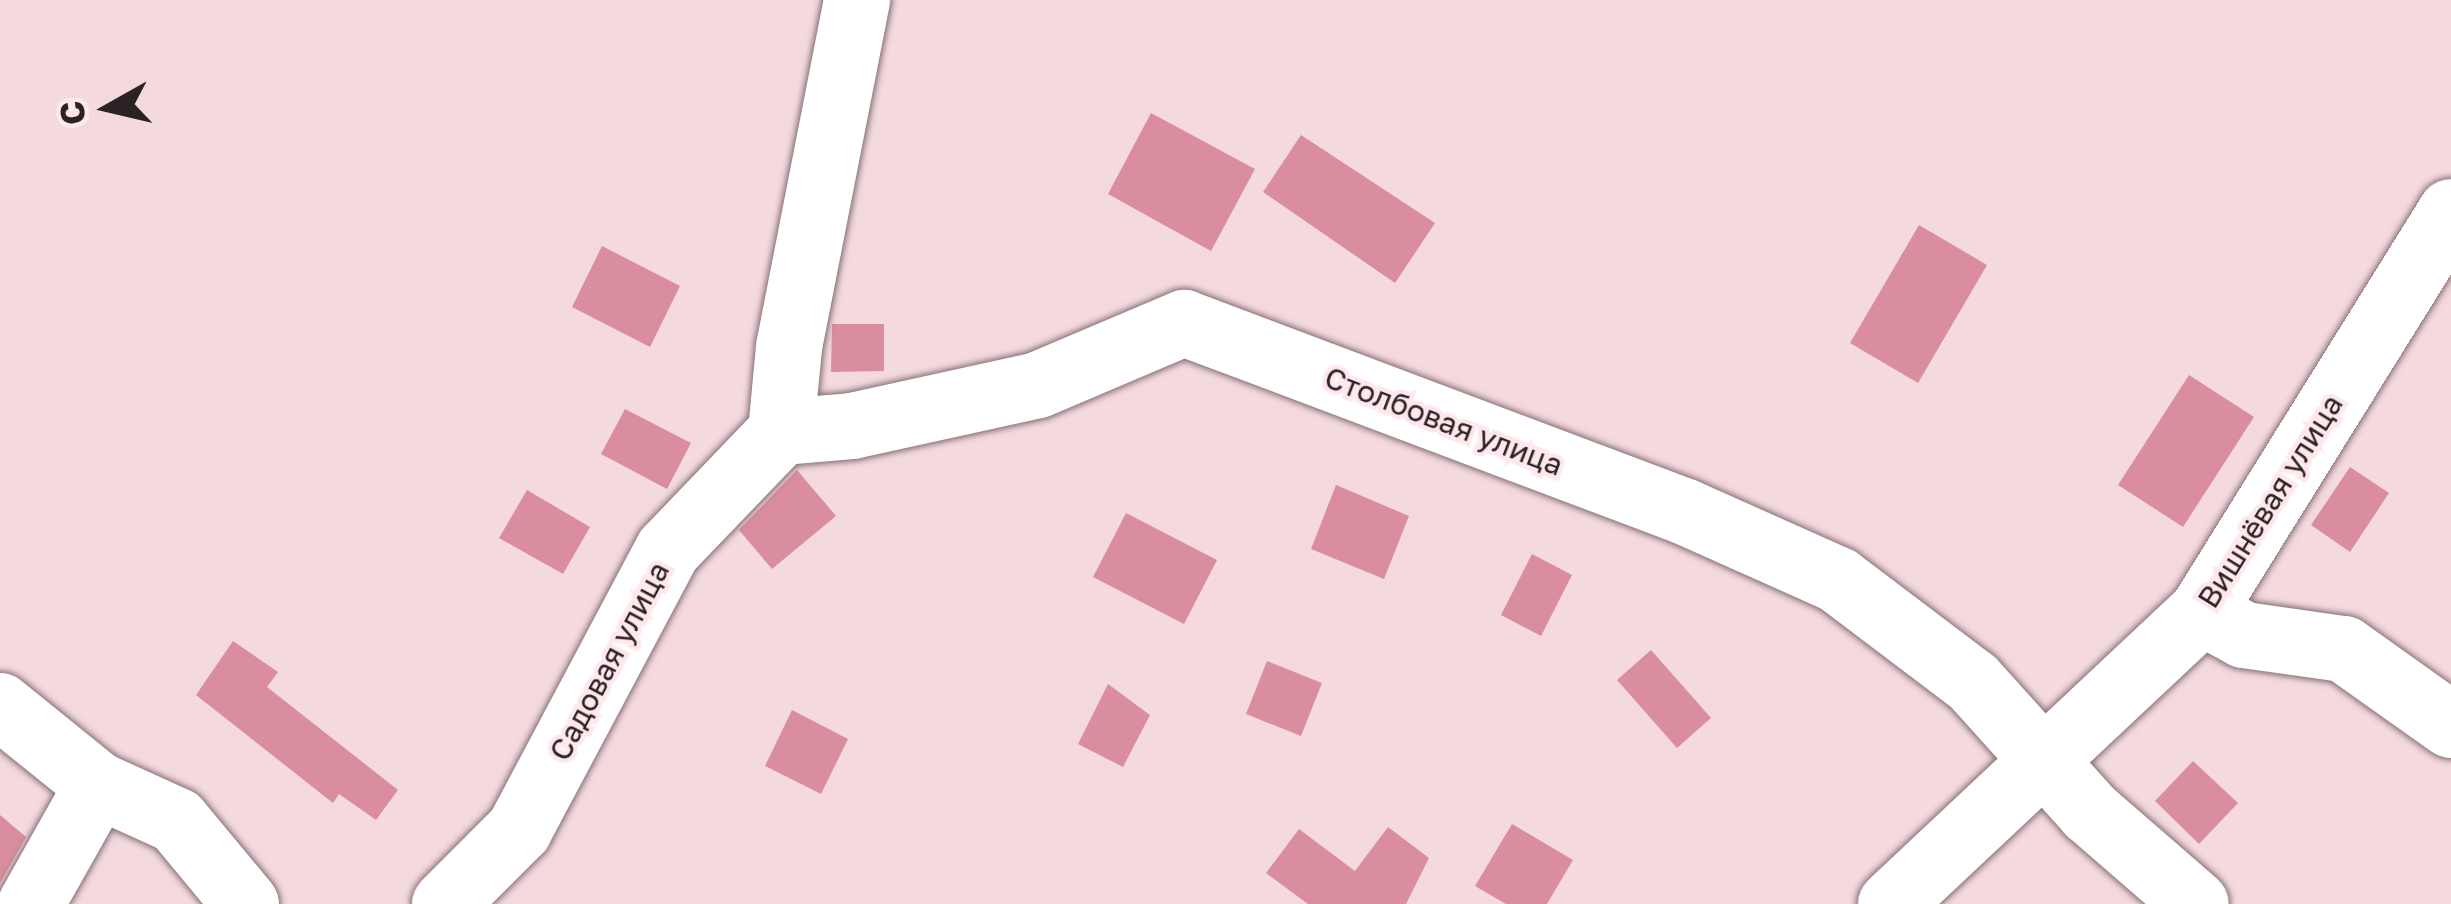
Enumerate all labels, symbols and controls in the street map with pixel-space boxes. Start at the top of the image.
north arrow [48,48,168,168]
text: С [51,99,93,127]
street label: Столбовая улица [1320,359,1568,483]
street label: Вишнёвая улица [2190,388,2350,614]
street label: Садовая улица [541,555,677,767]

